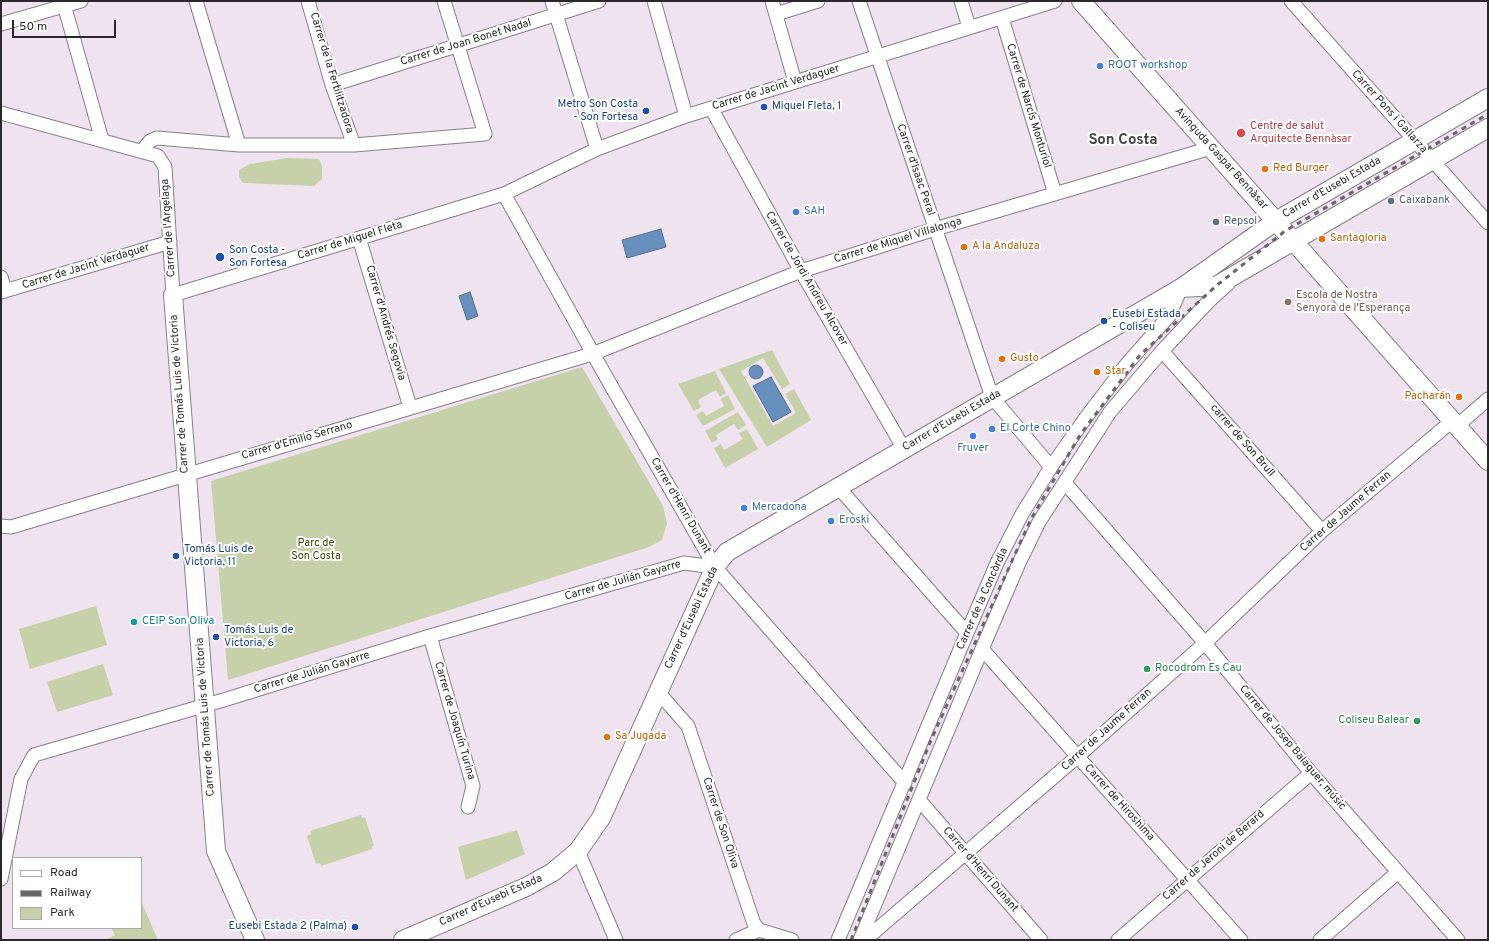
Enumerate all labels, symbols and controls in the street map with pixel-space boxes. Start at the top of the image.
street label: Carrer de la Fertilitzadora [306,11,356,135]
scale bar [14,12,118,38]
street label: Carrer de Joan Bonet Nadal [399,17,533,69]
text: 50 m [19,19,47,35]
street label: Carrer de Narcís Monturiol [1003,42,1053,170]
place label: ROOT workshop [1108,59,1187,73]
marker: ROOT workshop [1095,61,1105,71]
street label: Carrer de Jacint Verdaguer [711,62,841,114]
street label: Carrer Pons i Gallarza [1348,68,1430,156]
place label: Metro Son Costa - Son Fortesa [558,98,638,124]
place label: Miquel Fleta, 1 [772,100,841,114]
marker: Miquel Fleta, 1 [759,102,769,112]
street label: Avinguda Gaspar Bennàsar [1172,105,1270,213]
marker: Metro Son Costa - Son Fortesa [641,106,651,116]
place label: Centre de salut Arquitecte Bennàsar [1250,120,1352,146]
street label: Carrer d'Isaac Peral [893,122,937,218]
marker: Centre de salut Arquitecte Bennàsar [1235,127,1247,139]
district label: Son Costa [1088,132,1158,150]
street label: Carrer d'Eusebi Estada [1280,154,1384,222]
place label: Red Burger [1273,162,1329,176]
marker: Red Burger [1260,164,1270,174]
street label: Carrer de l'Argelaga [159,178,179,278]
place label: Caixabank [1399,194,1450,208]
marker: Caixabank [1386,196,1396,206]
place label: SAH [804,205,825,219]
marker: SAH [791,207,801,217]
street label: Carrer de Jordi Andreu Alcover [762,209,850,349]
street label: Carrer de Miquel Villalonga [832,215,964,267]
place label: Repsol [1224,215,1257,229]
marker: Repsol [1211,217,1221,227]
street label: Carrer de Miguel Fleta [296,219,404,263]
place label: Santagloria [1330,232,1387,246]
marker: Santagloria [1317,234,1327,244]
place label: A la Andaluza [972,240,1040,254]
street label: Carrer de Jacint Verdaguer [21,241,151,293]
marker: A la Andaluza [959,242,969,252]
place label: Son Costa - Son Fortesa [229,244,287,270]
marker: Son Costa - Son Fortesa [214,251,226,263]
street label: Carrer d'Andrés Segovia [362,264,408,382]
place label: Escola de Nostra Senyora de l'Esperança [1296,289,1410,315]
marker: Escola de Nostra Senyora de l'Esperança [1283,297,1293,307]
place label: Eusebi Estada - Coliseu [1112,308,1181,334]
street label: Carrer de Tomás Luis de Victoria [168,314,192,474]
marker: Eusebi Estada - Coliseu [1099,316,1109,326]
place label: Gusto [1010,352,1039,366]
marker: Gusto [997,354,1007,364]
place label: Star [1105,365,1126,379]
marker: Star [1092,367,1102,377]
street label: Carrer d'Eusebi Estada [900,387,1004,455]
place label: Pacharán [1404,390,1451,404]
marker: Pacharán [1454,392,1464,402]
street label: carrer de Son Brull [1207,402,1277,480]
street label: Carrer d'Emilio Serrano [240,419,354,463]
place label: El Corte Chino [1000,422,1071,436]
marker: El Corte Chino [987,424,997,434]
marker: Fruver [968,431,978,441]
place label: Fruver [957,442,989,456]
street label: Carrer d'Henri Dunant [647,456,713,556]
street label: Carrer de Jaume Ferran [1298,469,1394,555]
place label: Mercadona [752,501,807,515]
marker: Mercadona [739,503,749,513]
place label: Eroski [839,514,869,528]
marker: Eroski [826,516,836,526]
park label: Parc de Son Costa [291,537,341,563]
place label: Tomás Luis de Victoria, 11 [184,543,253,569]
street label: Carrer de la Concòrdia [955,546,1011,652]
marker: Tomás Luis de Victoria, 11 [171,551,181,561]
street label: Carrer de Julián Gayarre [563,558,683,604]
street label: Carrer d'Eusebi Estada [662,565,722,671]
place label: CEIP Son Oliva [142,615,214,629]
marker: CEIP Son Oliva [129,617,139,627]
place label: Tomás Luis de Victoria, 6 [224,624,293,650]
marker: Tomás Luis de Victoria, 6 [211,632,221,642]
street label: Carrer de Tomás Luis de Victoria [194,637,218,797]
street label: Carrer de Julián Gayarre [253,649,371,697]
street label: Carrer de Joaquín Turina [431,660,477,782]
place label: Rocodrom Es Cau [1155,662,1242,676]
marker: Rocodrom Es Cau [1142,664,1152,674]
street label: Carrer de Josep Balaguer, músic [1236,683,1348,813]
street label: Carrer de Jaume Ferran [1059,686,1155,774]
place label: Coliseu Balear [1338,714,1409,728]
marker: Coliseu Balear [1412,716,1422,726]
place label: Sa Jugada [615,730,666,744]
marker: Sa Jugada [602,732,612,742]
street label: Carrer de Hiroshima [1081,762,1157,844]
street label: Carrer de Son Oliva [699,776,741,870]
street label: Carrer de Jeroni de Berard [1160,808,1268,904]
street label: Carrer d'Henri Dunant [939,825,1021,915]
legend [12,857,142,929]
text: Road [50,865,78,881]
street label: Carrer d'Eusebi Estada [437,872,545,930]
text: Railway [50,885,91,901]
text: Park [50,905,75,921]
place label: Eusebi Estada 2 (Palma) [229,920,347,934]
marker: Eusebi Estada 2 (Palma) [350,922,360,932]

